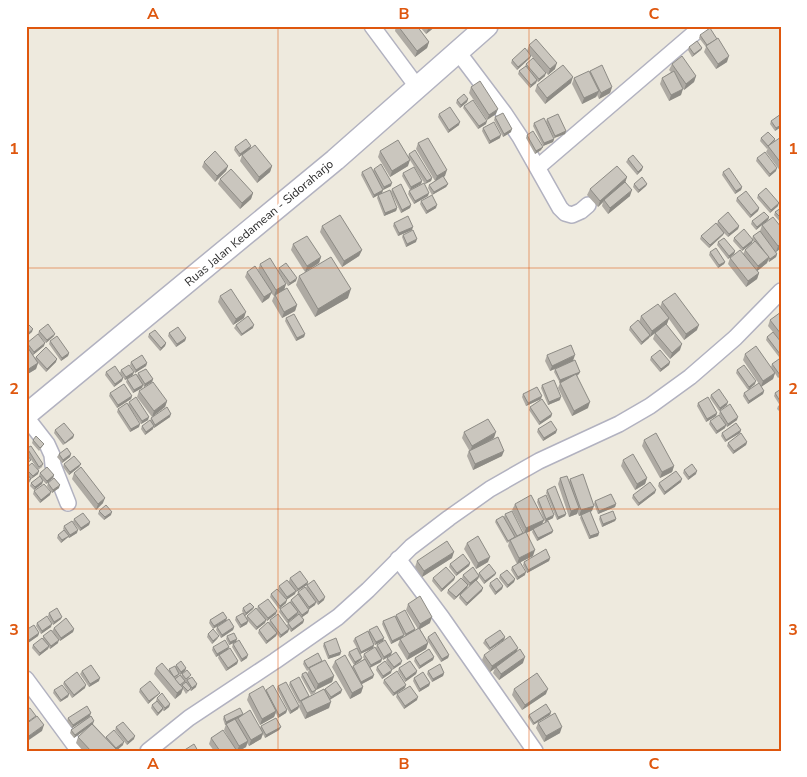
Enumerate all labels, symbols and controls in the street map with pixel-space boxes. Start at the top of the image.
text: A [147,3,159,25]
text: B [398,3,410,25]
text: C [649,3,660,25]
text: 1 [9,138,19,160]
text: 1 [788,138,798,160]
street label: Ruas Jalan Kedamean - Sidoraharjo [181,156,337,290]
text: 2 [9,378,19,400]
text: 2 [788,378,798,400]
text: 3 [9,619,19,641]
text: 3 [788,619,798,641]
text: A [147,753,159,775]
text: B [398,753,410,775]
text: C [649,753,660,775]

